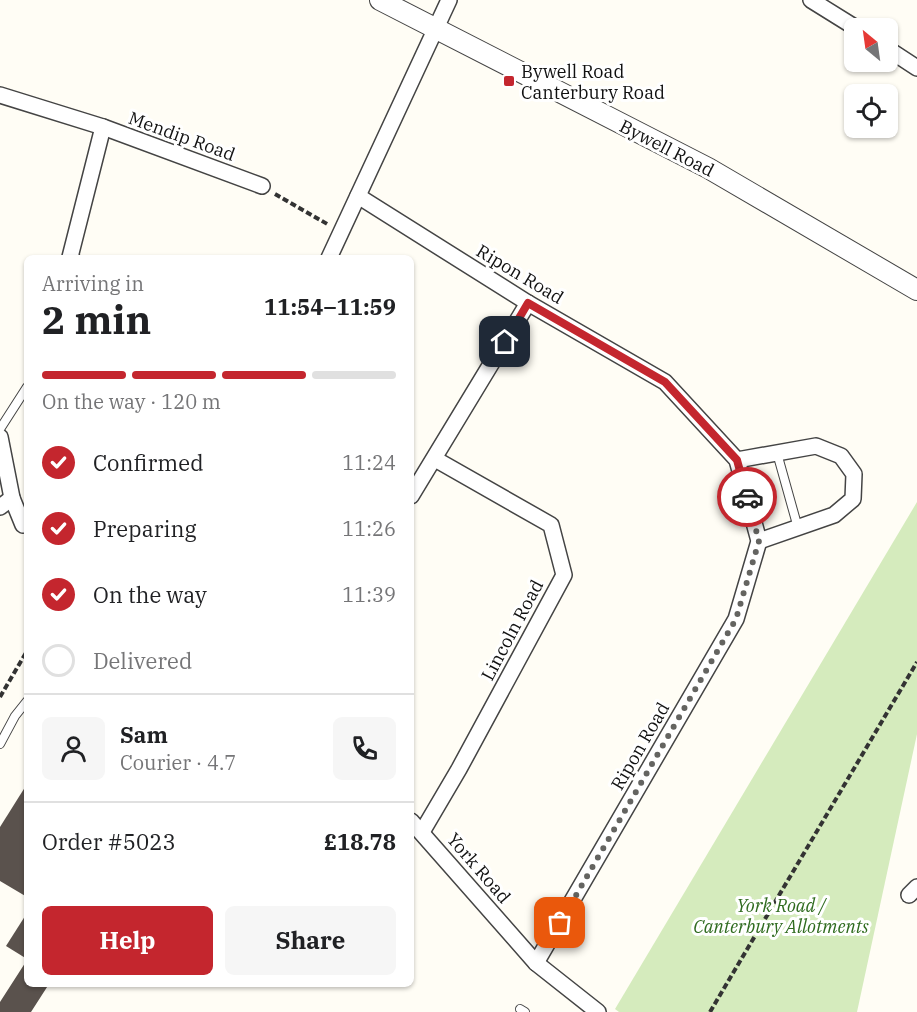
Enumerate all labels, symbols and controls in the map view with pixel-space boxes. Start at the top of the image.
north arrow [844,18,898,72]
map controls [844,18,898,138]
place label: Bywell Road Canterbury Road [521,60,665,104]
marker: Bywell Road Canterbury Road [502,74,516,88]
button: locate [844,84,898,138]
street label: Mendip Road [126,106,238,166]
street label: Bywell Road [616,114,718,182]
street label: Ripon Road [472,239,568,309]
text: Arriving in [42,270,144,297]
text: 11:54–11:59 [264,292,396,321]
text: 2 min [42,294,151,345]
pin [479,316,530,367]
icon: home [488,325,521,358]
text: On the way · 120 m [42,388,221,415]
icon: check [42,446,75,479]
text: Confirmed [93,448,204,477]
text: 11:24 [342,449,396,476]
courier [717,467,777,527]
icon: car [731,481,764,514]
icon: check [42,512,75,545]
text: Preparing [93,514,197,543]
text: 11:26 [342,515,396,542]
street label: Lincoln Road [476,575,548,684]
icon: check [42,578,75,611]
text: On the way [93,580,207,609]
text: 11:39 [342,581,396,608]
text: Delivered [93,646,192,675]
street label: Ripon Road [606,698,674,794]
button: person [42,717,105,780]
button: phone [333,717,396,780]
text: Sam [120,720,168,749]
text: Courier · 4.7 [120,749,236,776]
text: Order #5023 [42,827,176,856]
text: £18.78 [324,827,396,856]
street label: York Road [442,828,516,908]
park label: York Road / Canterbury Allotments [693,894,869,938]
pin [534,897,585,948]
button: Help [42,906,213,975]
button: Share [225,906,396,975]
icon: bag [543,906,576,939]

